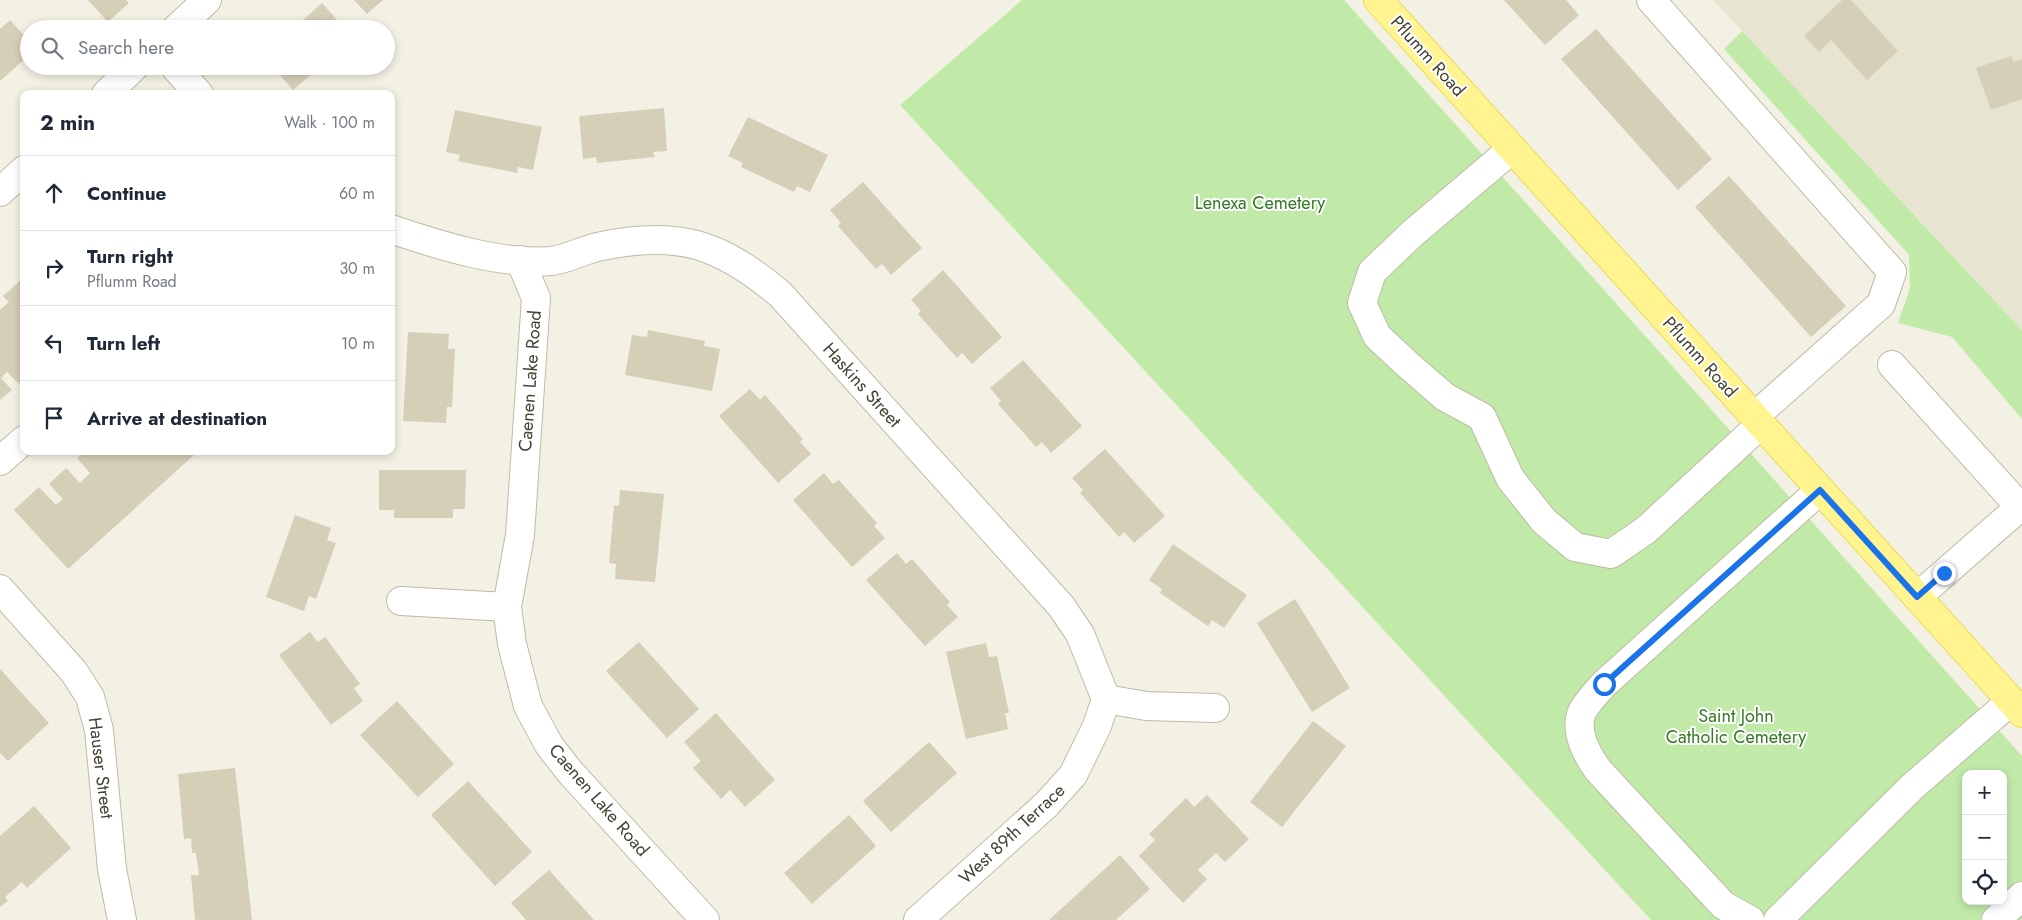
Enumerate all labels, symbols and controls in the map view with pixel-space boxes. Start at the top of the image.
street label: Pflumm Road [1385,10,1471,102]
search box [20,20,395,75]
icon: search [38,34,66,62]
text: Search here [78,34,174,61]
text: 2 min [40,108,95,138]
text: Walk · 100 m [284,111,375,134]
icon: ahead [40,179,68,207]
text: Continue [87,180,166,207]
text: 60 m [339,182,375,205]
park label: Lenexa Cemetery [1195,190,1325,216]
text: Turn right [87,243,173,270]
icon: right [40,254,68,282]
text: 30 m [339,257,375,280]
text: Pflumm Road [87,270,177,293]
street label: Caenen Lake Road [512,309,548,453]
street label: Pflumm Road [1657,311,1743,403]
icon: left [40,329,68,357]
text: Turn left [87,330,160,357]
text: 10 m [341,332,375,355]
street label: Haskins Street [817,337,908,434]
icon: arrive [40,404,68,432]
text: Arrive at destination [87,405,267,432]
route end [1933,562,1956,585]
route start [1593,673,1616,696]
park label: Saint John Catholic Cemetery [1666,703,1806,750]
street label: Hauser Street [82,716,120,821]
street label: Caenen Lake Road [543,738,655,862]
map controls [1962,770,2007,905]
button: + [1962,770,2007,815]
street label: West 89th Terrace [953,778,1071,890]
button: − [1962,815,2007,860]
button: locate [1962,860,2007,905]

